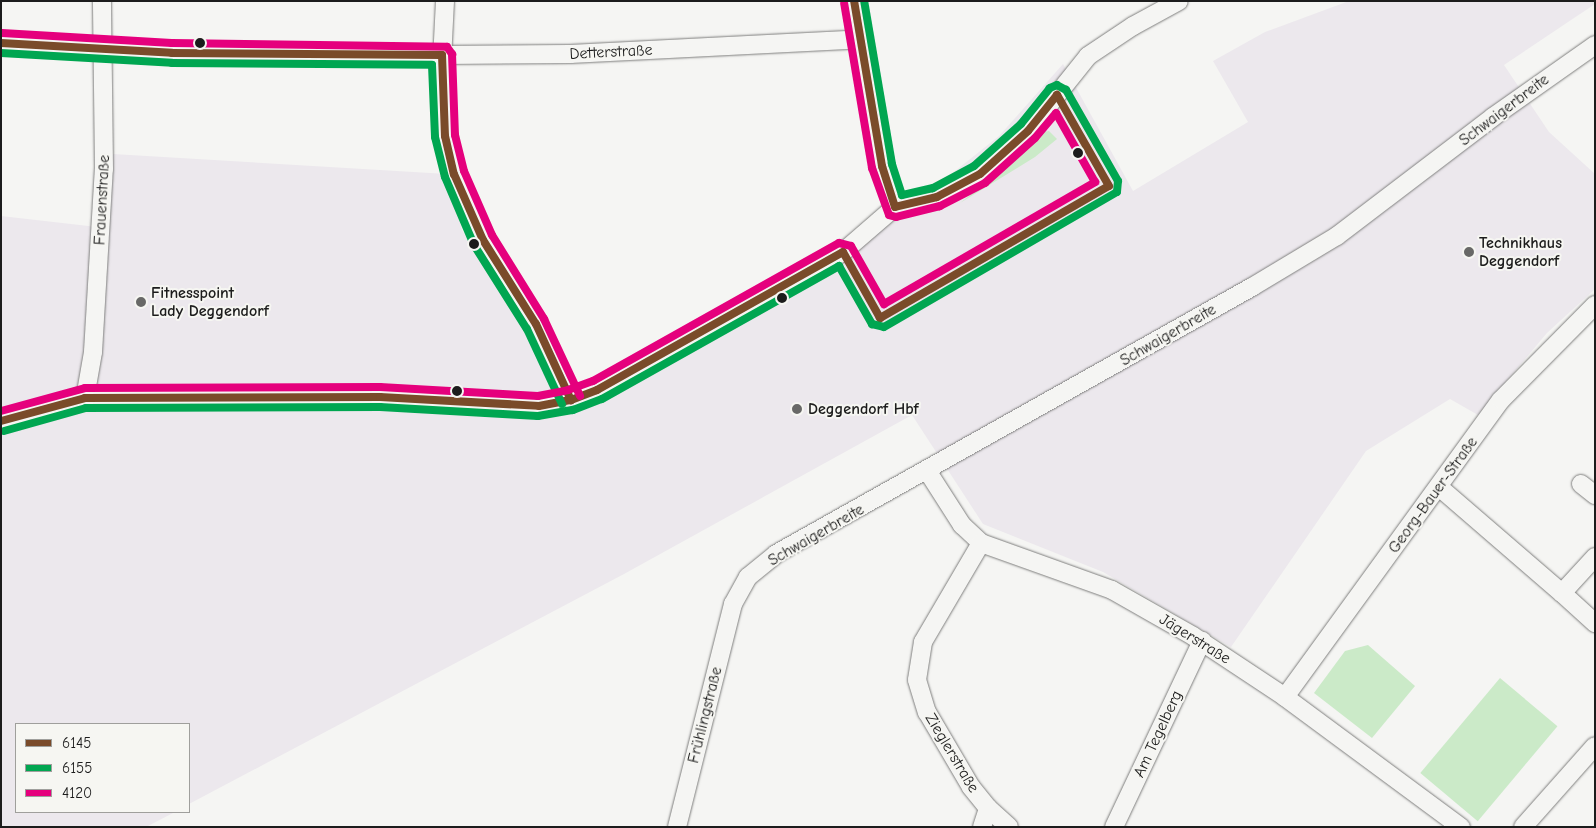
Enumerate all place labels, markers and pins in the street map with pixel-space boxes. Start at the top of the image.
unlabelled marker [195,38,205,48]
unlabelled marker [1073,148,1083,158]
place label: Technikhaus Deggendorf [1479,233,1562,271]
unlabelled marker [469,239,479,249]
marker: Technikhaus Deggendorf [1463,246,1475,258]
place label: Fitnesspoint Lady Deggendorf [151,283,269,321]
unlabelled marker [777,293,787,303]
marker: Fitnesspoint Lady Deggendorf [135,296,147,308]
unlabelled marker [452,386,462,396]
place label: Deggendorf Hbf [808,399,919,419]
marker: Deggendorf Hbf [790,402,804,416]

